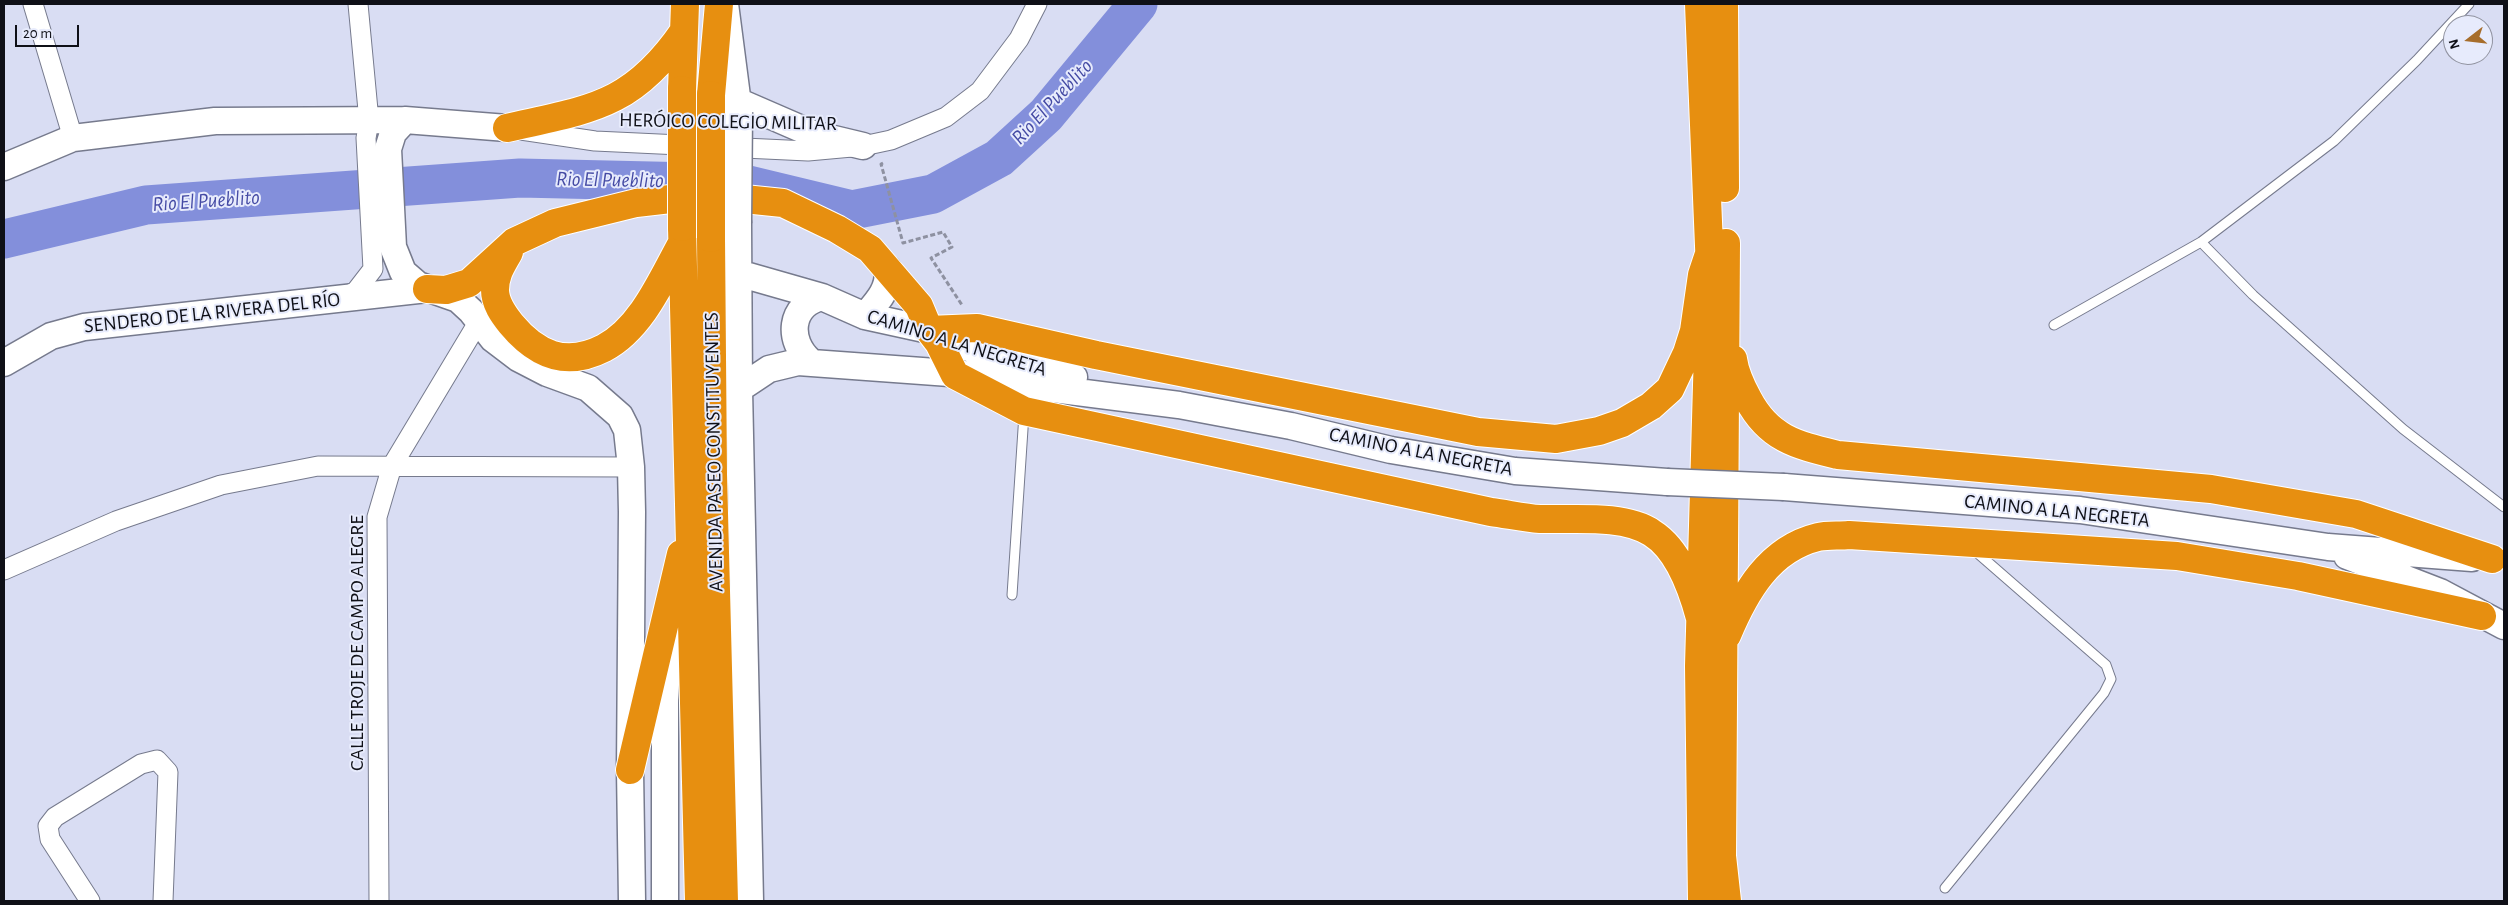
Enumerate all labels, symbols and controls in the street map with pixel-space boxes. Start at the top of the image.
scale bar [18,15,81,47]
north arrow [2443,15,2493,65]
text: 20 m [23,26,52,41]
text: N [2446,37,2463,50]
water label: Rio El Pueblito [1006,54,1098,150]
street label: HERÓICO COLEGIO MILITAR [619,108,837,136]
water label: Rio El Pueblito [556,166,664,194]
water label: Rio El Pueblito [151,185,261,217]
street label: SENDERO DE LA RIVERA DEL RÍO [83,288,341,338]
street label: CAMINO A LA NEGRETA [864,304,1050,382]
street label: AVENIDA PASEO CONSTITUYENTES [700,312,728,592]
street label: CAMINO A LA NEGRETA [1327,422,1515,482]
street label: CAMINO A LA NEGRETA [1963,489,2151,533]
street label: CALLE TROJE DE CAMPO ALEGRE [345,515,369,771]

